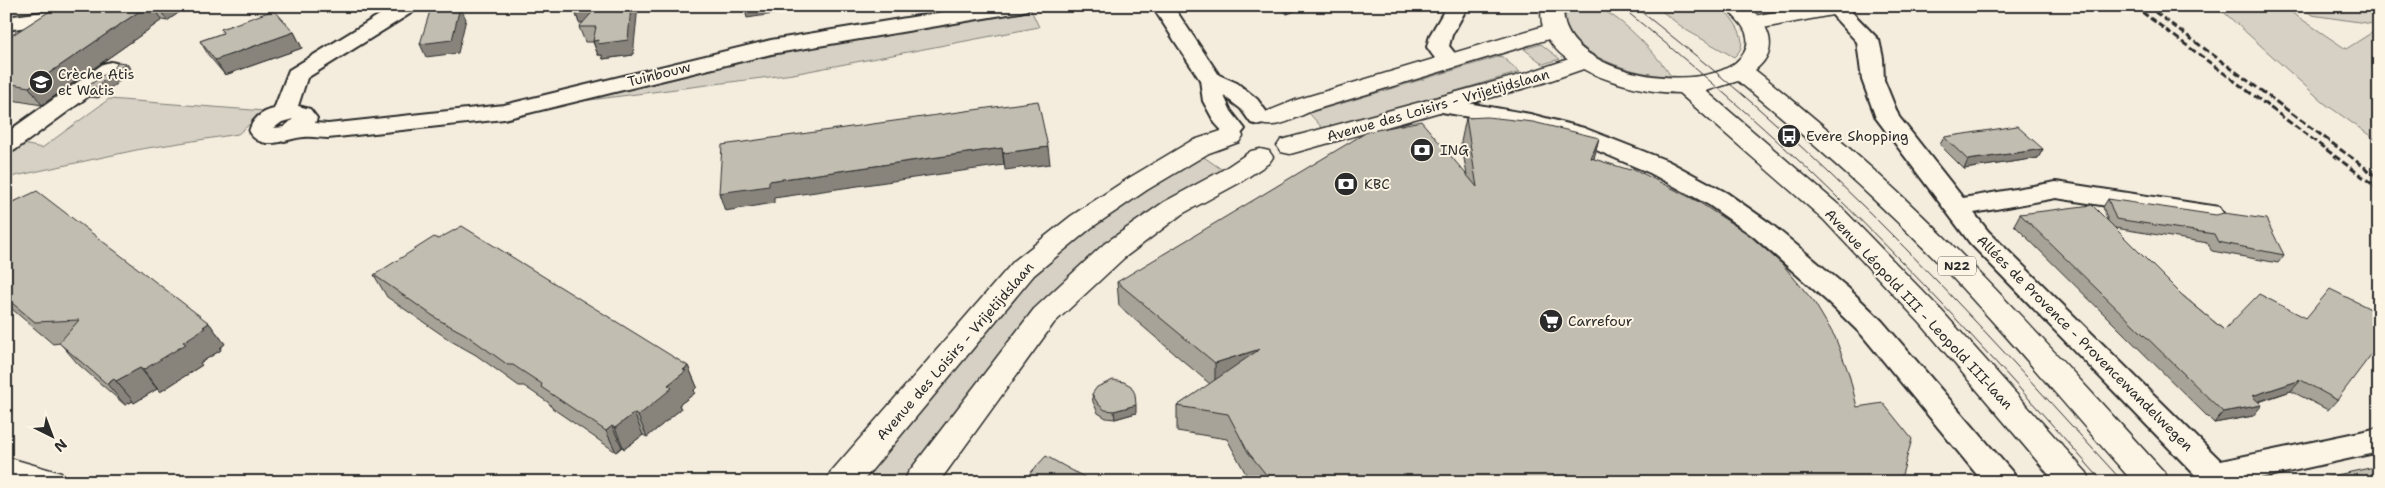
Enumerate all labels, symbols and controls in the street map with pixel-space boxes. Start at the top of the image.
street label: Tuinbouw [626,57,692,91]
street label: Avenue des Loisirs - Vrijetijdslaan [1325,64,1552,145]
place label: Crèche Atis et Watis [58,65,135,99]
school or university icon: Crèche Atis et Watis [28,69,54,95]
bus stop icon: Evere Shopping [1776,123,1802,149]
place label: Evere Shopping [1806,127,1909,145]
bank icon: ING [1409,137,1435,163]
place label: ING [1440,141,1469,159]
bank icon: KBC [1333,171,1359,197]
place label: KBC [1364,175,1390,193]
street label: Avenue Léopold III - Leopold III-laan [1821,205,2017,413]
street label: Allées de Provence - Provencewandelwegen [1973,231,2197,455]
road number: N22 [1938,256,1976,276]
street label: Avenue des Loisirs - Vrijetijdslaan [873,258,1038,444]
supermarket icon: Carrefour [1538,308,1564,334]
place label: Carrefour [1568,312,1633,330]
north arrow [28,410,78,460]
text: N [51,435,71,456]

